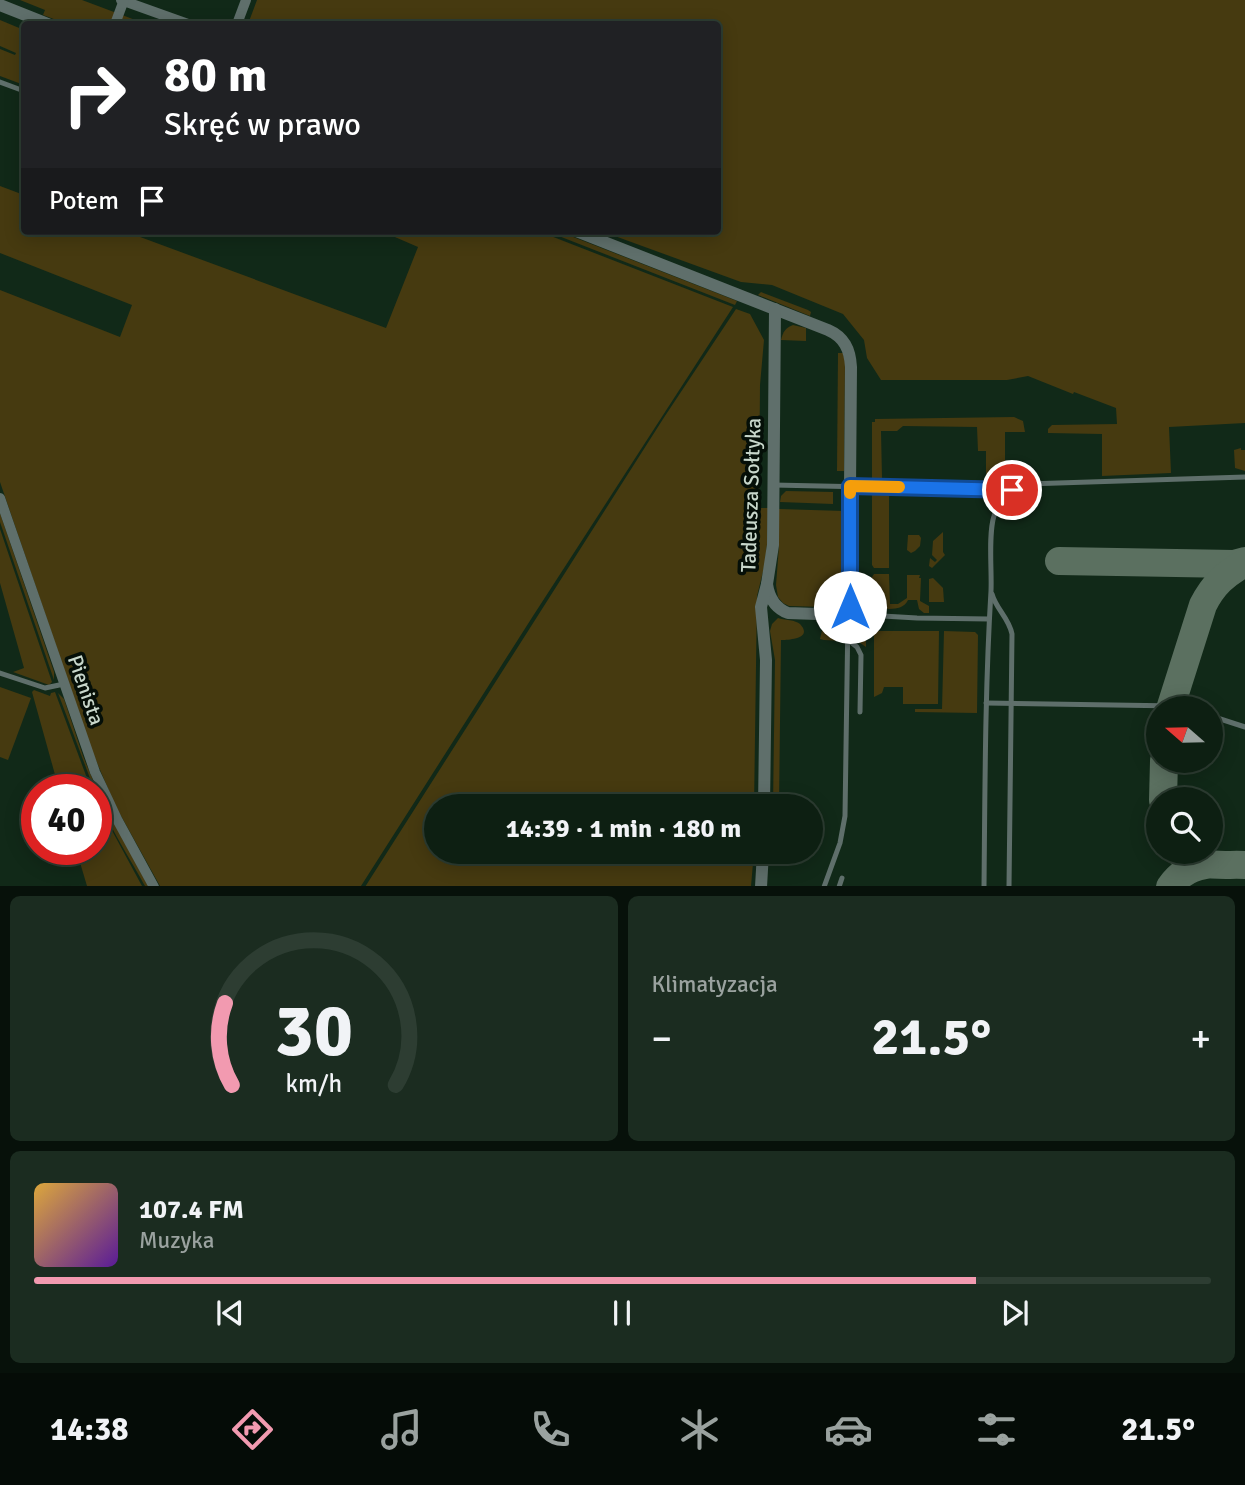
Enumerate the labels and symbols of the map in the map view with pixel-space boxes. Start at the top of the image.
street label: Tadeusza Sołtyka [735,417,767,573]
pin [982,460,1042,520]
position arrow [813,570,887,644]
street label: Pienista [62,652,110,728]
north arrow [1146,696,1223,774]
speed limit sign: 40 [21,774,112,865]

